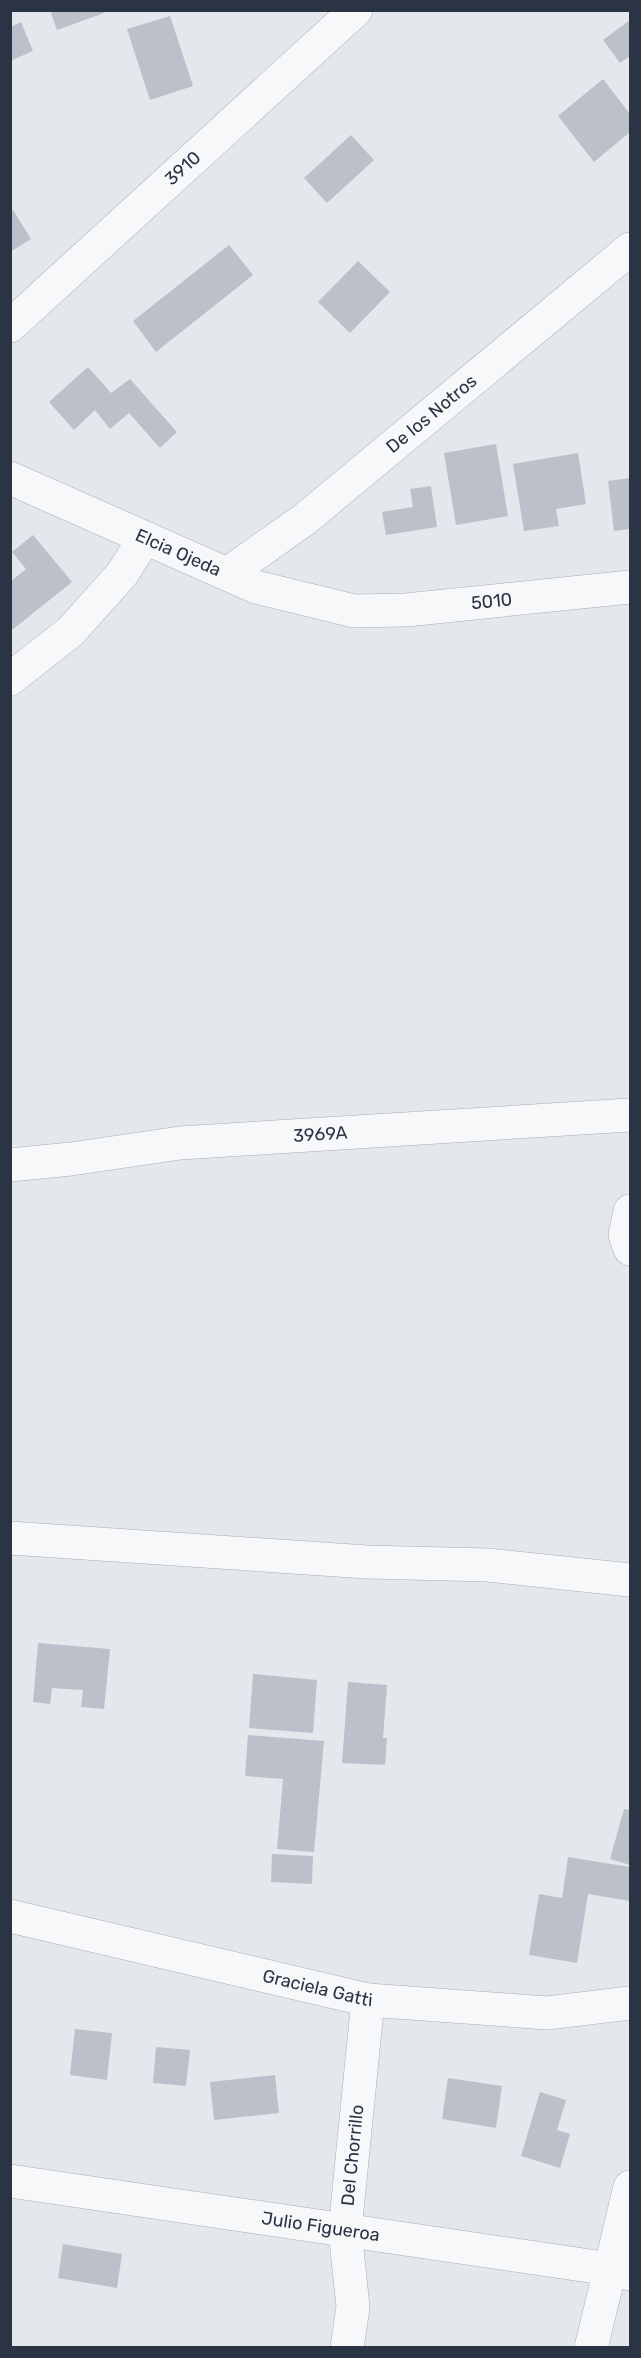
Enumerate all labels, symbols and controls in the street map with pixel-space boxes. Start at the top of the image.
street label: 3910 [160,146,205,190]
street label: De los Notros [382,370,481,458]
street label: Elcia Ojeda [132,524,224,581]
street label: 5010 [470,588,513,614]
street label: 3969A [293,1122,348,1147]
street label: Graciela Gatti [260,1965,373,2011]
street label: Del Chorrillo [336,2104,368,2207]
street label: Julio Figueroa [260,2207,381,2246]

